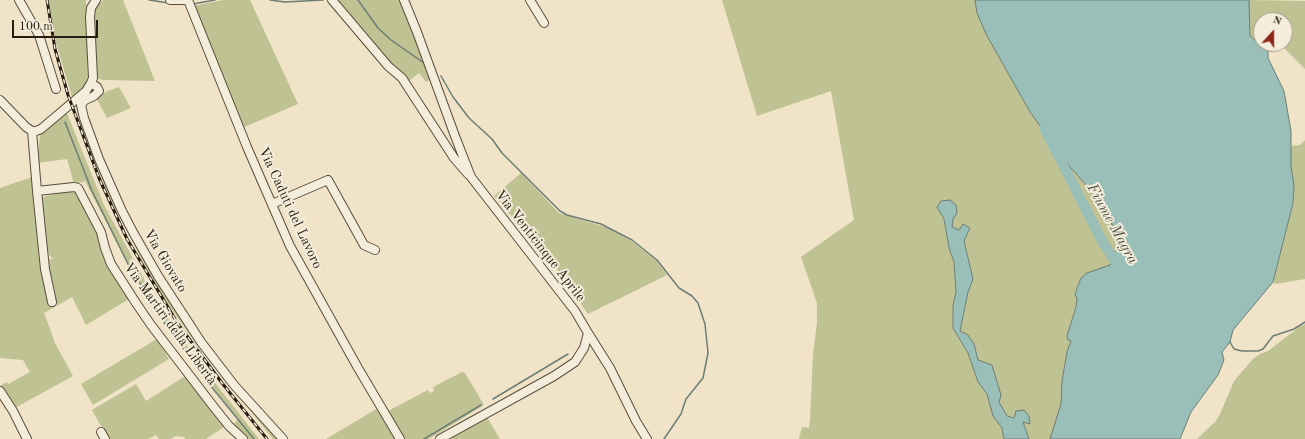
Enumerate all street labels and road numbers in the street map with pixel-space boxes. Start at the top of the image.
street label: Via Caduti del Lavoro [254,145,326,271]
street label: Via Venticinque Aprile [491,187,589,305]
street label: Via Giovato [140,226,190,296]
street label: Via Martiri della Libertà [120,259,220,389]

